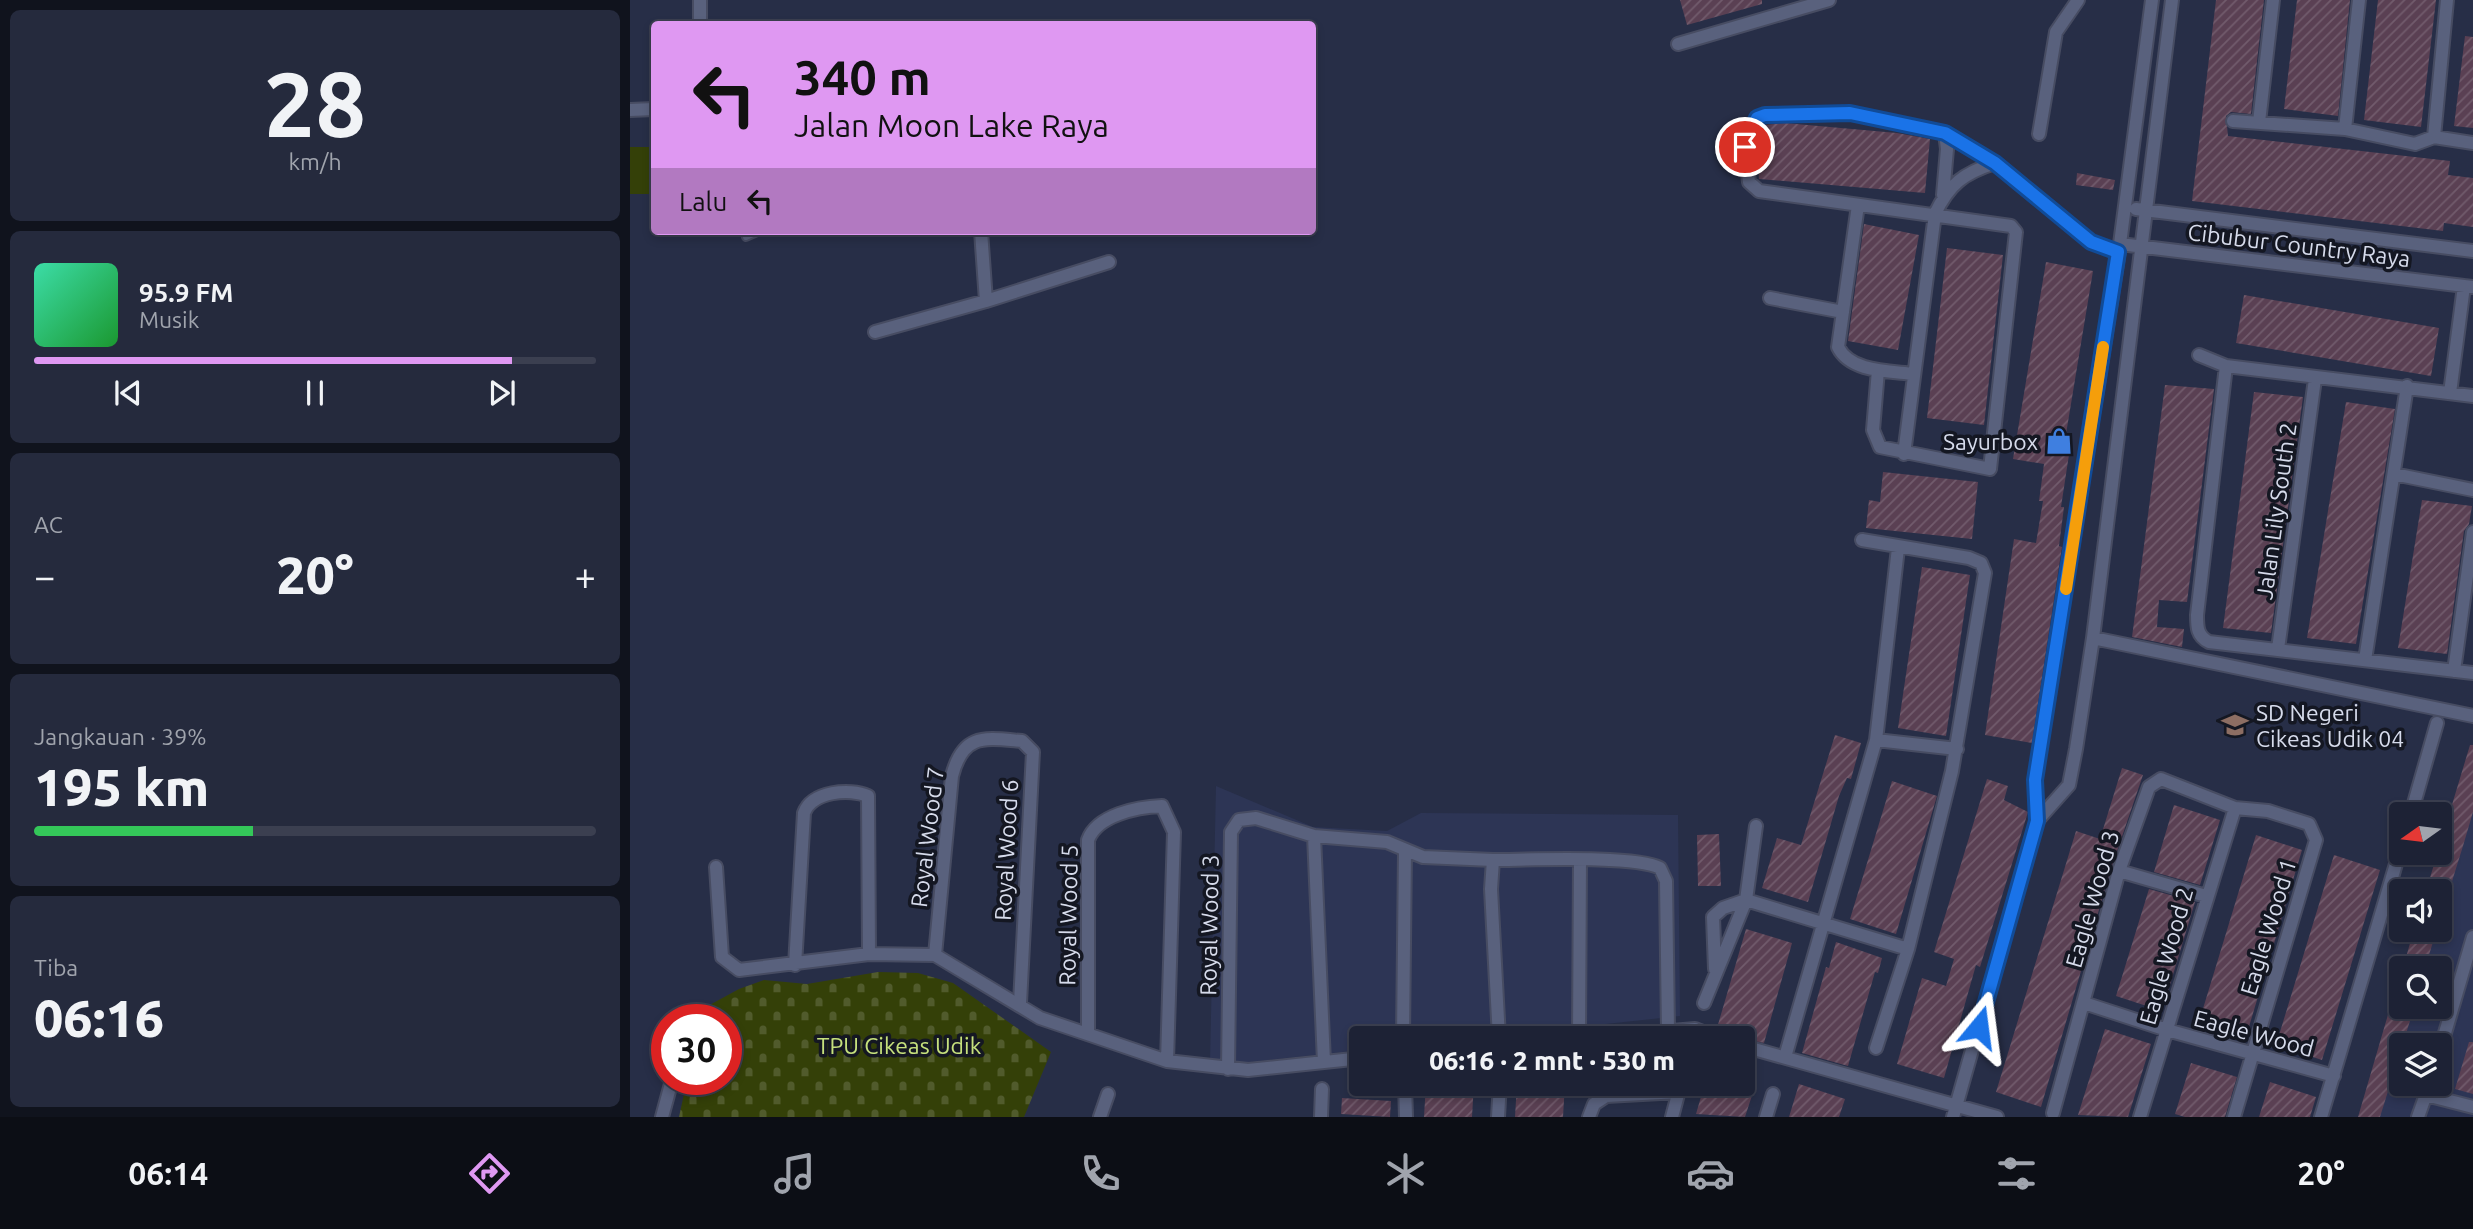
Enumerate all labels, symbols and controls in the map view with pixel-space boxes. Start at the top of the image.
icon: left [679,49,770,140]
text: 340 m [794,49,931,104]
text: 28 [264,52,366,154]
text: Jalan Moon Lake Raya [794,107,1109,143]
pin [1715,117,1775,177]
icon: arrive [1726,128,1764,166]
text: km/h [288,149,342,174]
icon: left [741,182,779,220]
text: Lalu [679,187,727,216]
street label: Cibubur Country Raya [2186,219,2412,271]
text: 95.9 FM [139,278,233,307]
text: Musik [139,307,199,332]
icon: previous [109,374,147,412]
icon: pause [296,374,334,412]
icon: next [483,374,521,412]
street label: Jalan Lily South 2 [2251,421,2301,601]
shop icon: Sayurbox [2044,426,2074,456]
place label: Sayurbox [1943,429,2038,454]
text: AC [34,512,63,537]
text: 20° [276,546,354,604]
text: − [34,555,55,597]
text: + [575,555,596,597]
place label: SD Negeri Cikeas Udik 04 [2256,700,2404,751]
school or university icon: SD Negeri Cikeas Udik 04 [2220,710,2250,740]
text: Jangkauan · 39% [34,724,206,749]
text: 195 km [34,758,209,816]
street label: Royal Wood 7 [906,765,948,909]
street label: Royal Wood 6 [990,779,1022,921]
north arrow [2389,802,2452,864]
map controls [2389,802,2452,1096]
street label: Eagle Wood 3 [2060,828,2124,970]
street label: Royal Wood 5 [1054,844,1082,986]
street label: Royal Wood 3 [1195,854,1223,996]
street label: Eagle Wood 1 [2235,856,2301,998]
button: sound [2389,879,2452,942]
street label: Eagle Wood 2 [2134,885,2198,1027]
text: Tiba [34,955,78,980]
button: search [2389,956,2452,1019]
text: 06:16 [34,989,164,1047]
position arrow [1942,990,2016,1064]
speed limit sign: 30 [651,1004,742,1095]
street label: Eagle Wood [2191,1005,2317,1061]
park label: TPU Cikeas Udik [817,1033,982,1058]
button: layers [2389,1033,2452,1096]
text: 06:16 · 2 mnt · 530 m [1429,1046,1675,1075]
icon: directions [465,1149,514,1198]
icon: music [770,1149,819,1198]
icon: phone [1076,1149,1125,1198]
icon: climate [1381,1149,1430,1198]
icon: car [1686,1149,1735,1198]
icon: filters [1992,1149,2041,1198]
text: 06:14 [128,1155,208,1191]
text: 20° [2297,1155,2345,1191]

